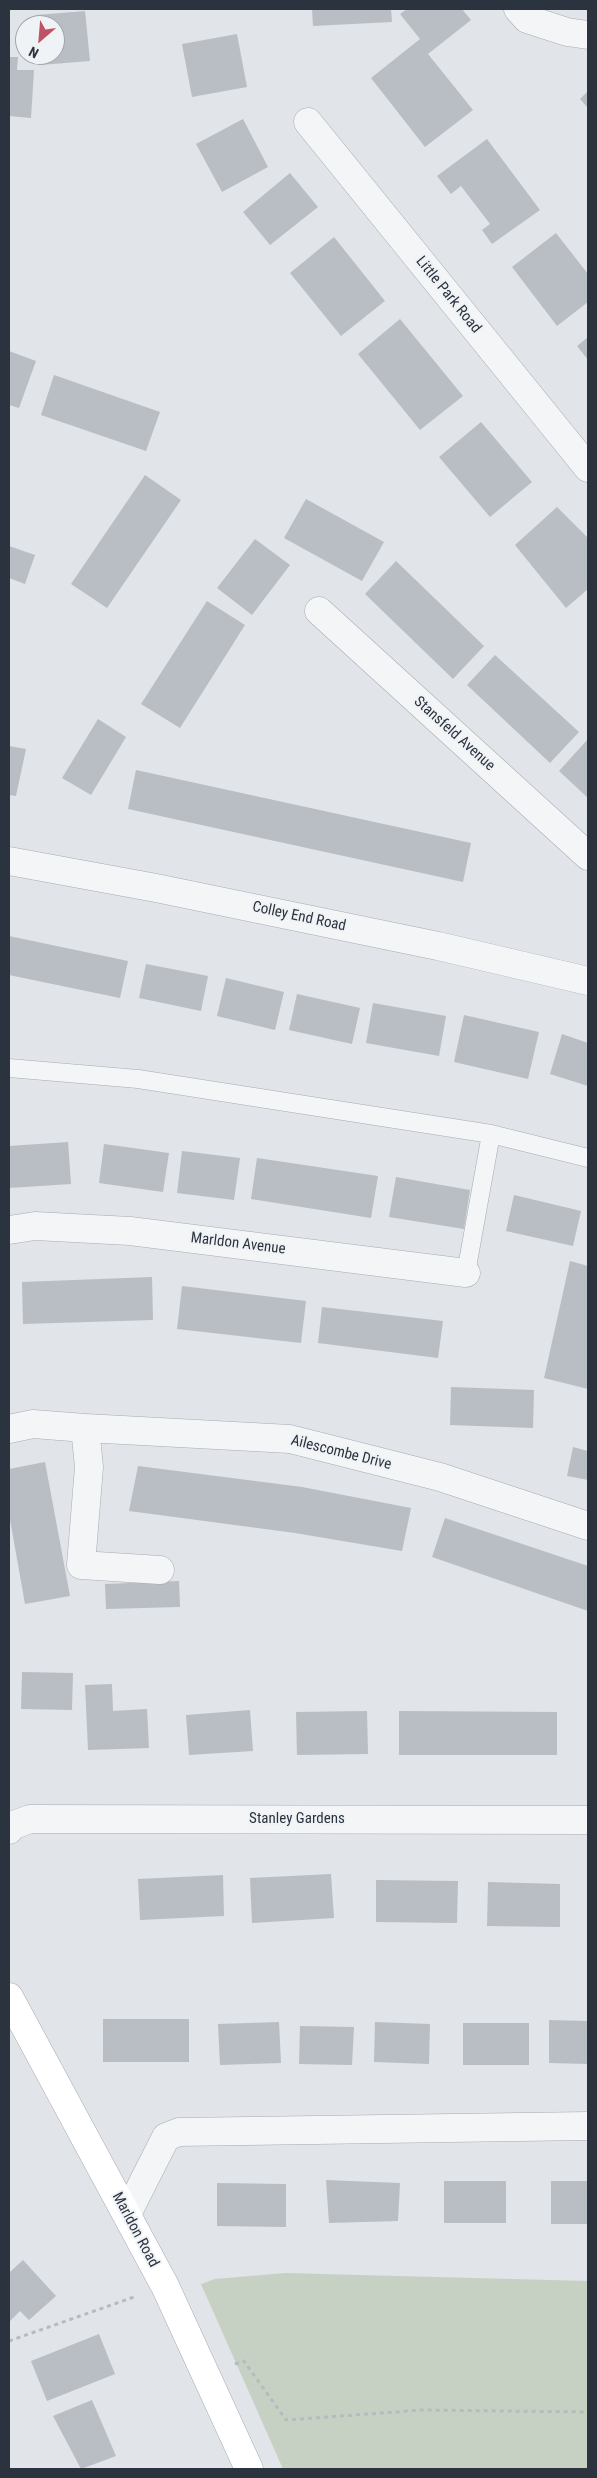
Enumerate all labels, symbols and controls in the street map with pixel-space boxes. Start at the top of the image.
north arrow [15,15,65,65]
text: N [26,43,41,62]
street label: Little Park Road [412,253,484,337]
street label: Stansfeld Avenue [410,693,498,775]
street label: Colley End Road [251,898,347,936]
street label: Marldon Avenue [190,1229,286,1259]
street label: Ailescombe Drive [289,1432,393,1474]
street label: Stanley Gardens [249,1810,345,1828]
street label: Marldon Road [108,2189,162,2271]

